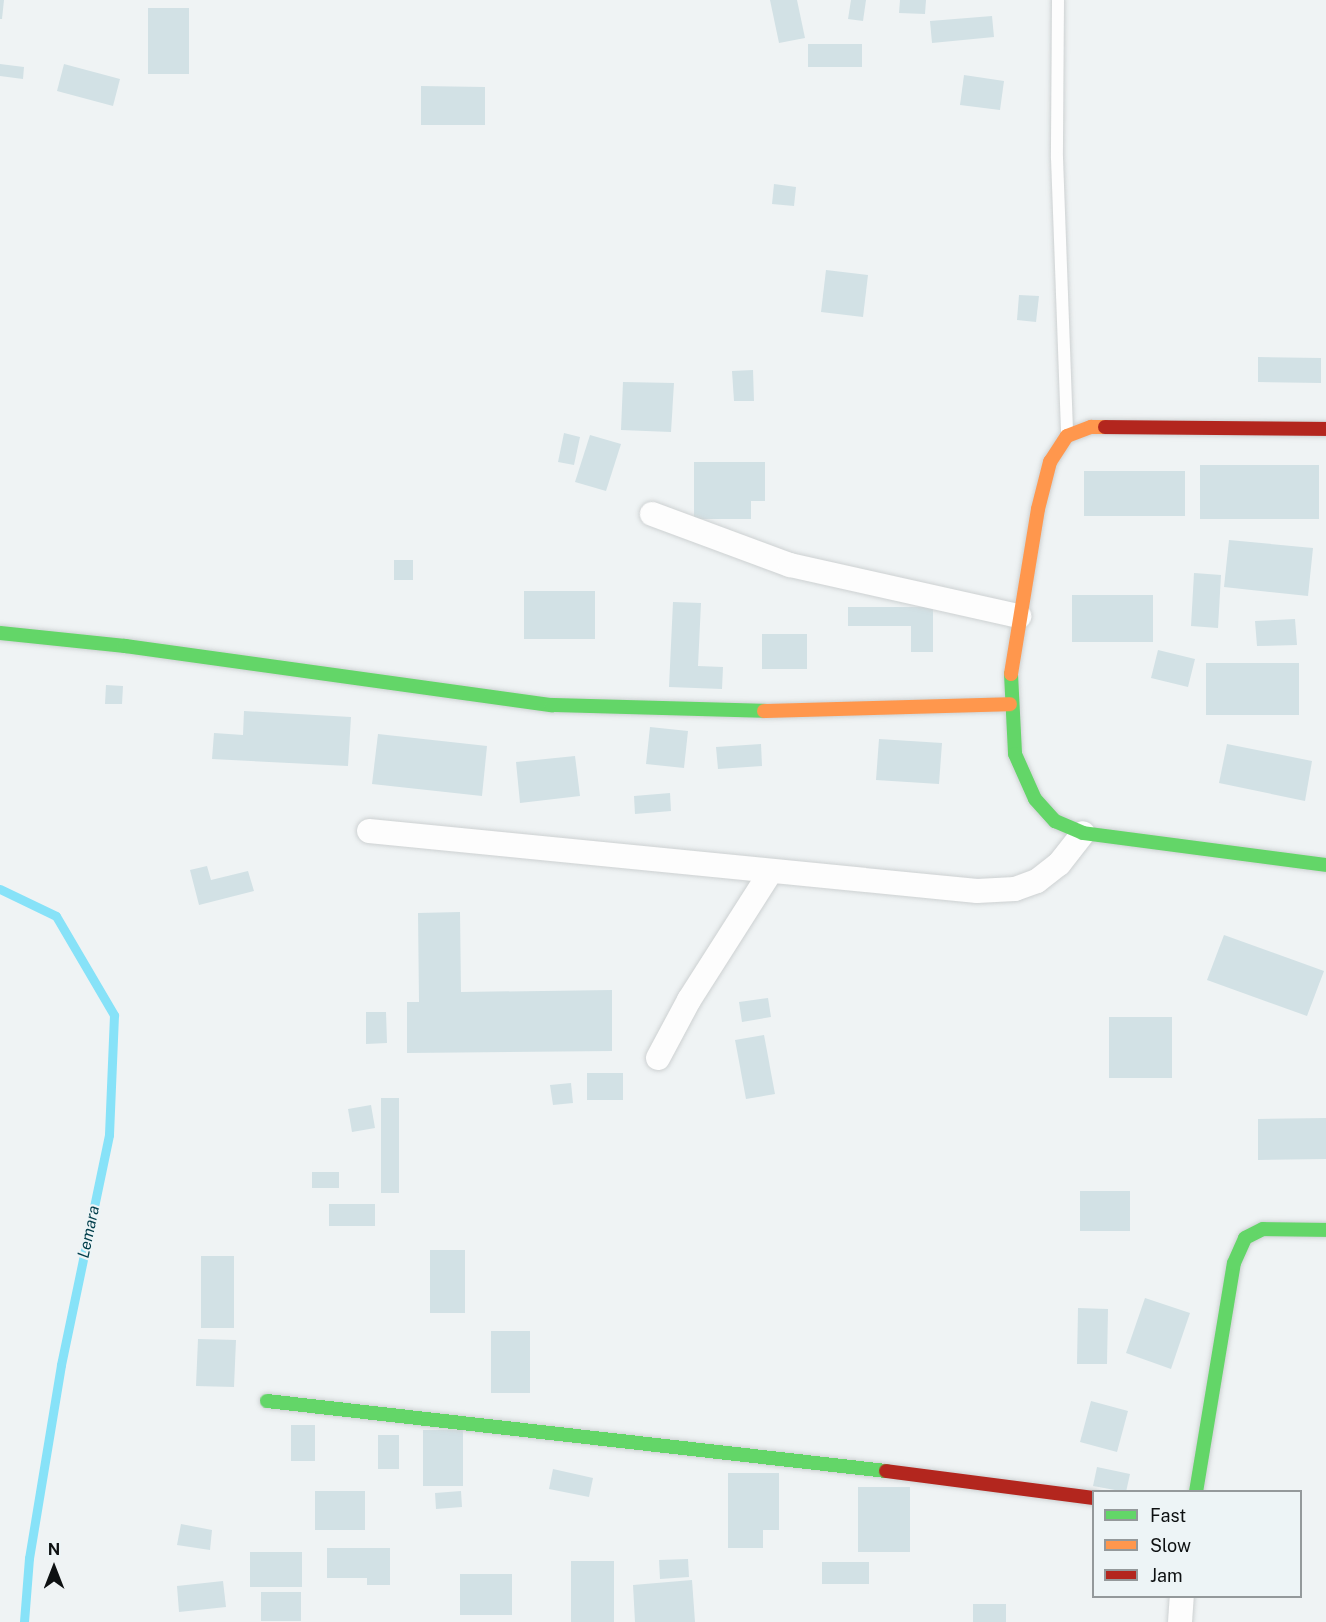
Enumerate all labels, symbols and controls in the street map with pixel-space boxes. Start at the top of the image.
water label: Lemara [74,1204,104,1260]
legend [1092,1490,1302,1598]
text: Fast [1150,1505,1186,1526]
text: Slow [1150,1535,1191,1556]
north arrow [24,1538,84,1598]
text: N [48,1540,60,1559]
text: Jam [1150,1565,1183,1586]

